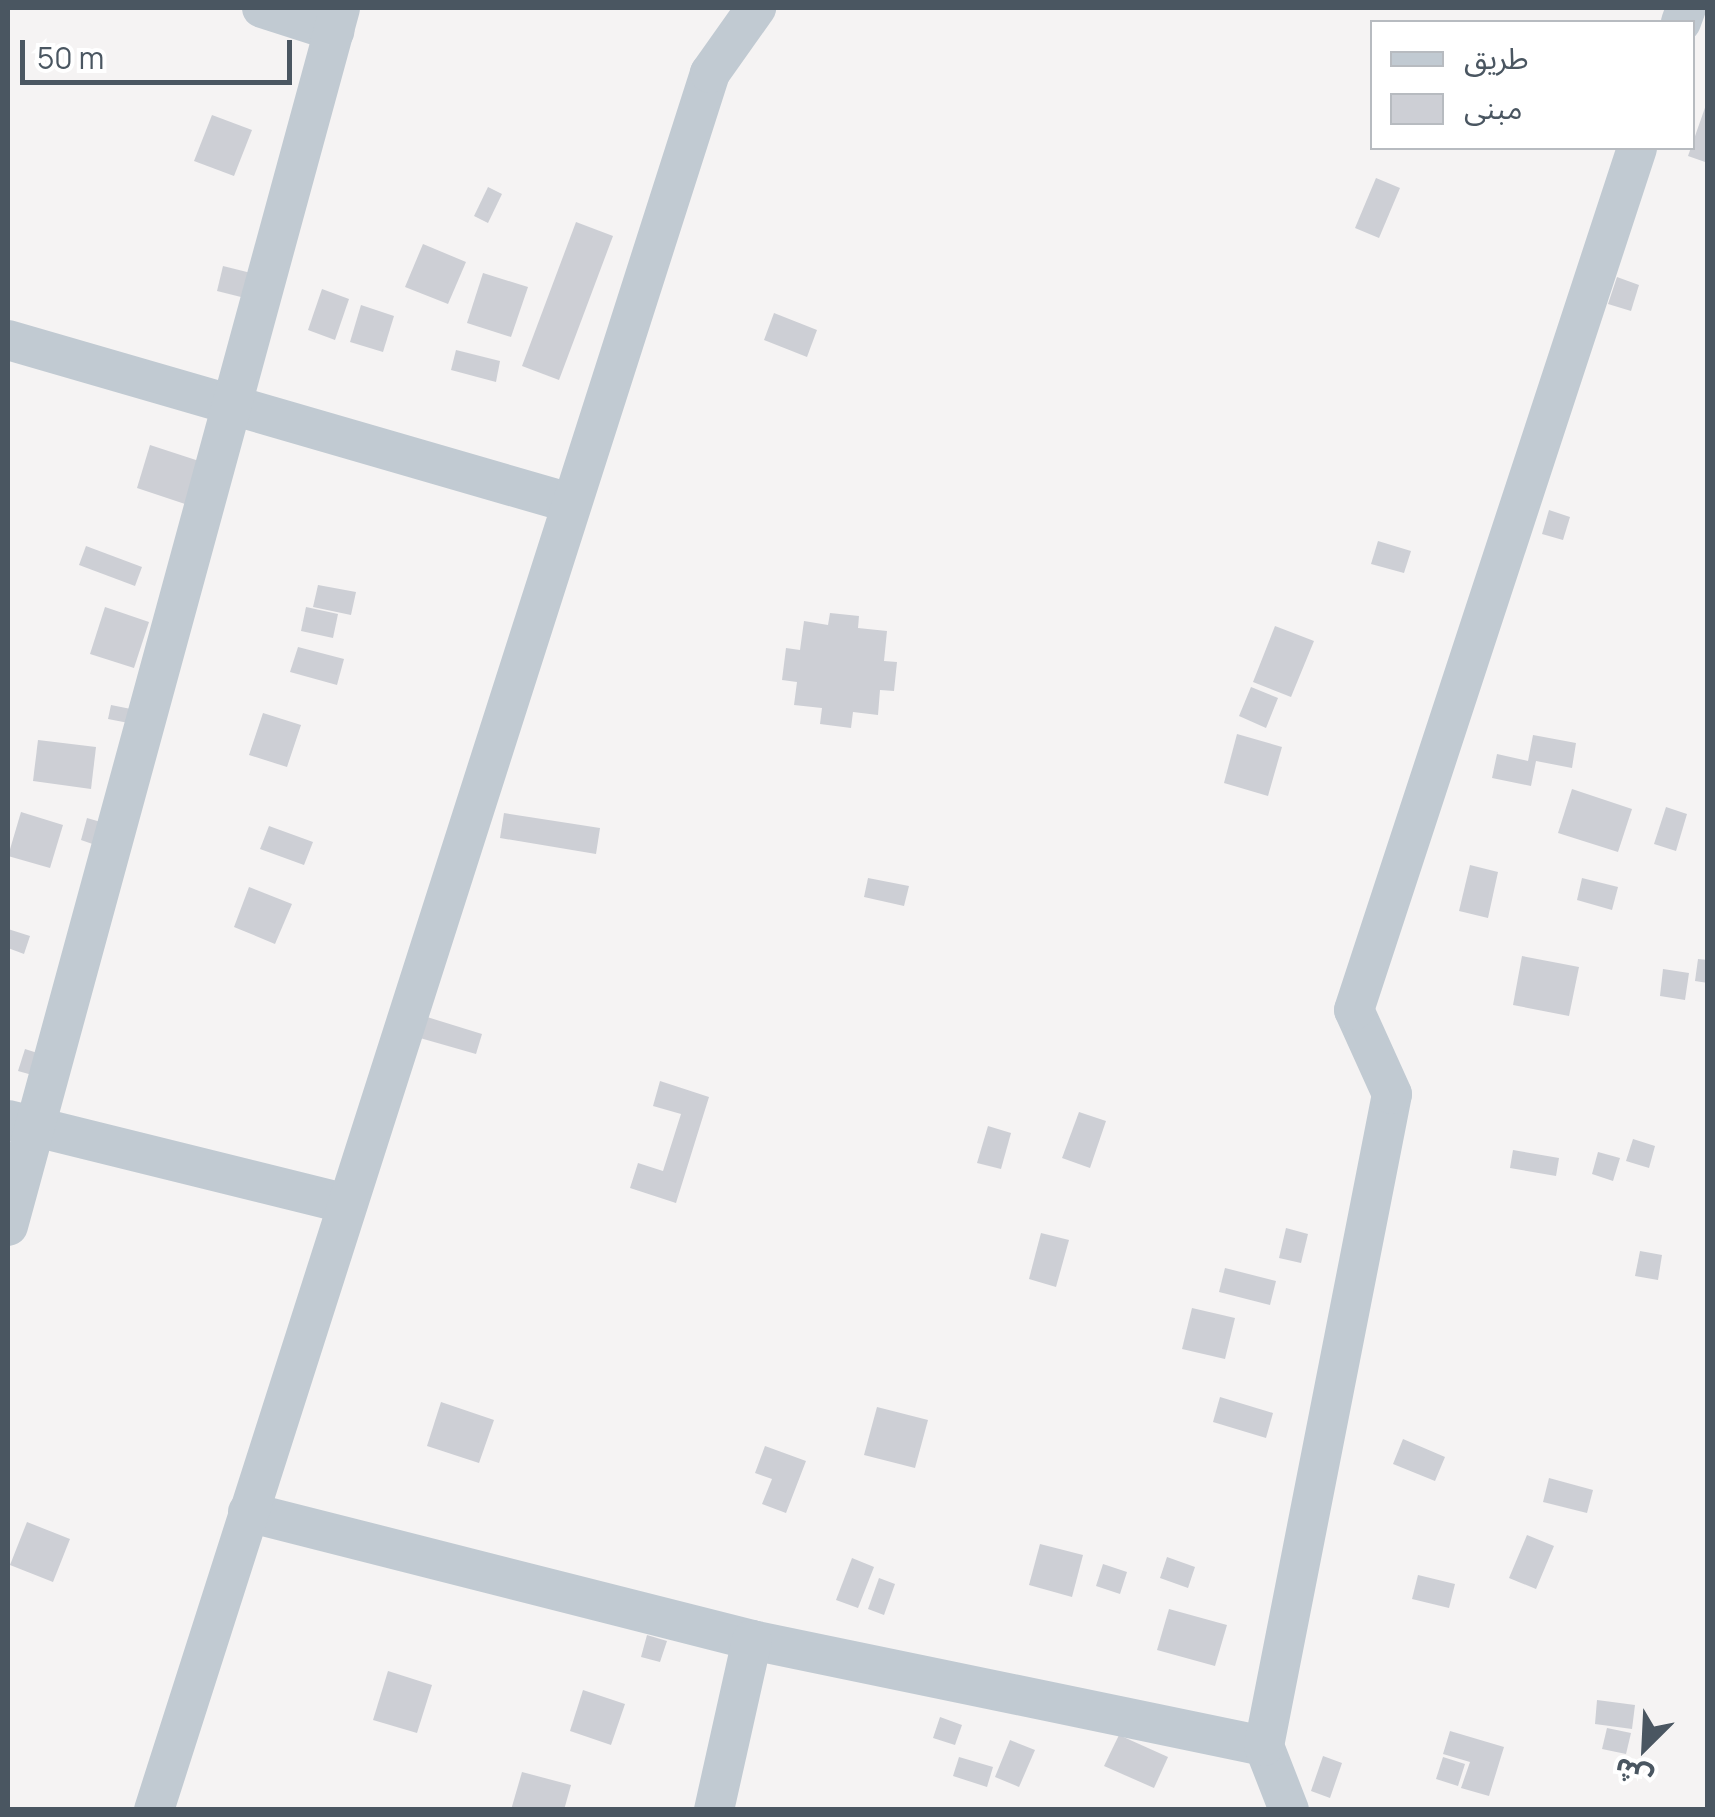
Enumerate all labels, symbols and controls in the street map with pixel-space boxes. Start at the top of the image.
scale bar [25,20,298,82]
legend [1370,20,1695,150]
text: 50 m [37,37,104,78]
text: طريق [1464,37,1529,78]
text: مبنى [1464,87,1522,128]
north arrow [1595,1697,1695,1797]
text: ش [1608,1749,1658,1800]

